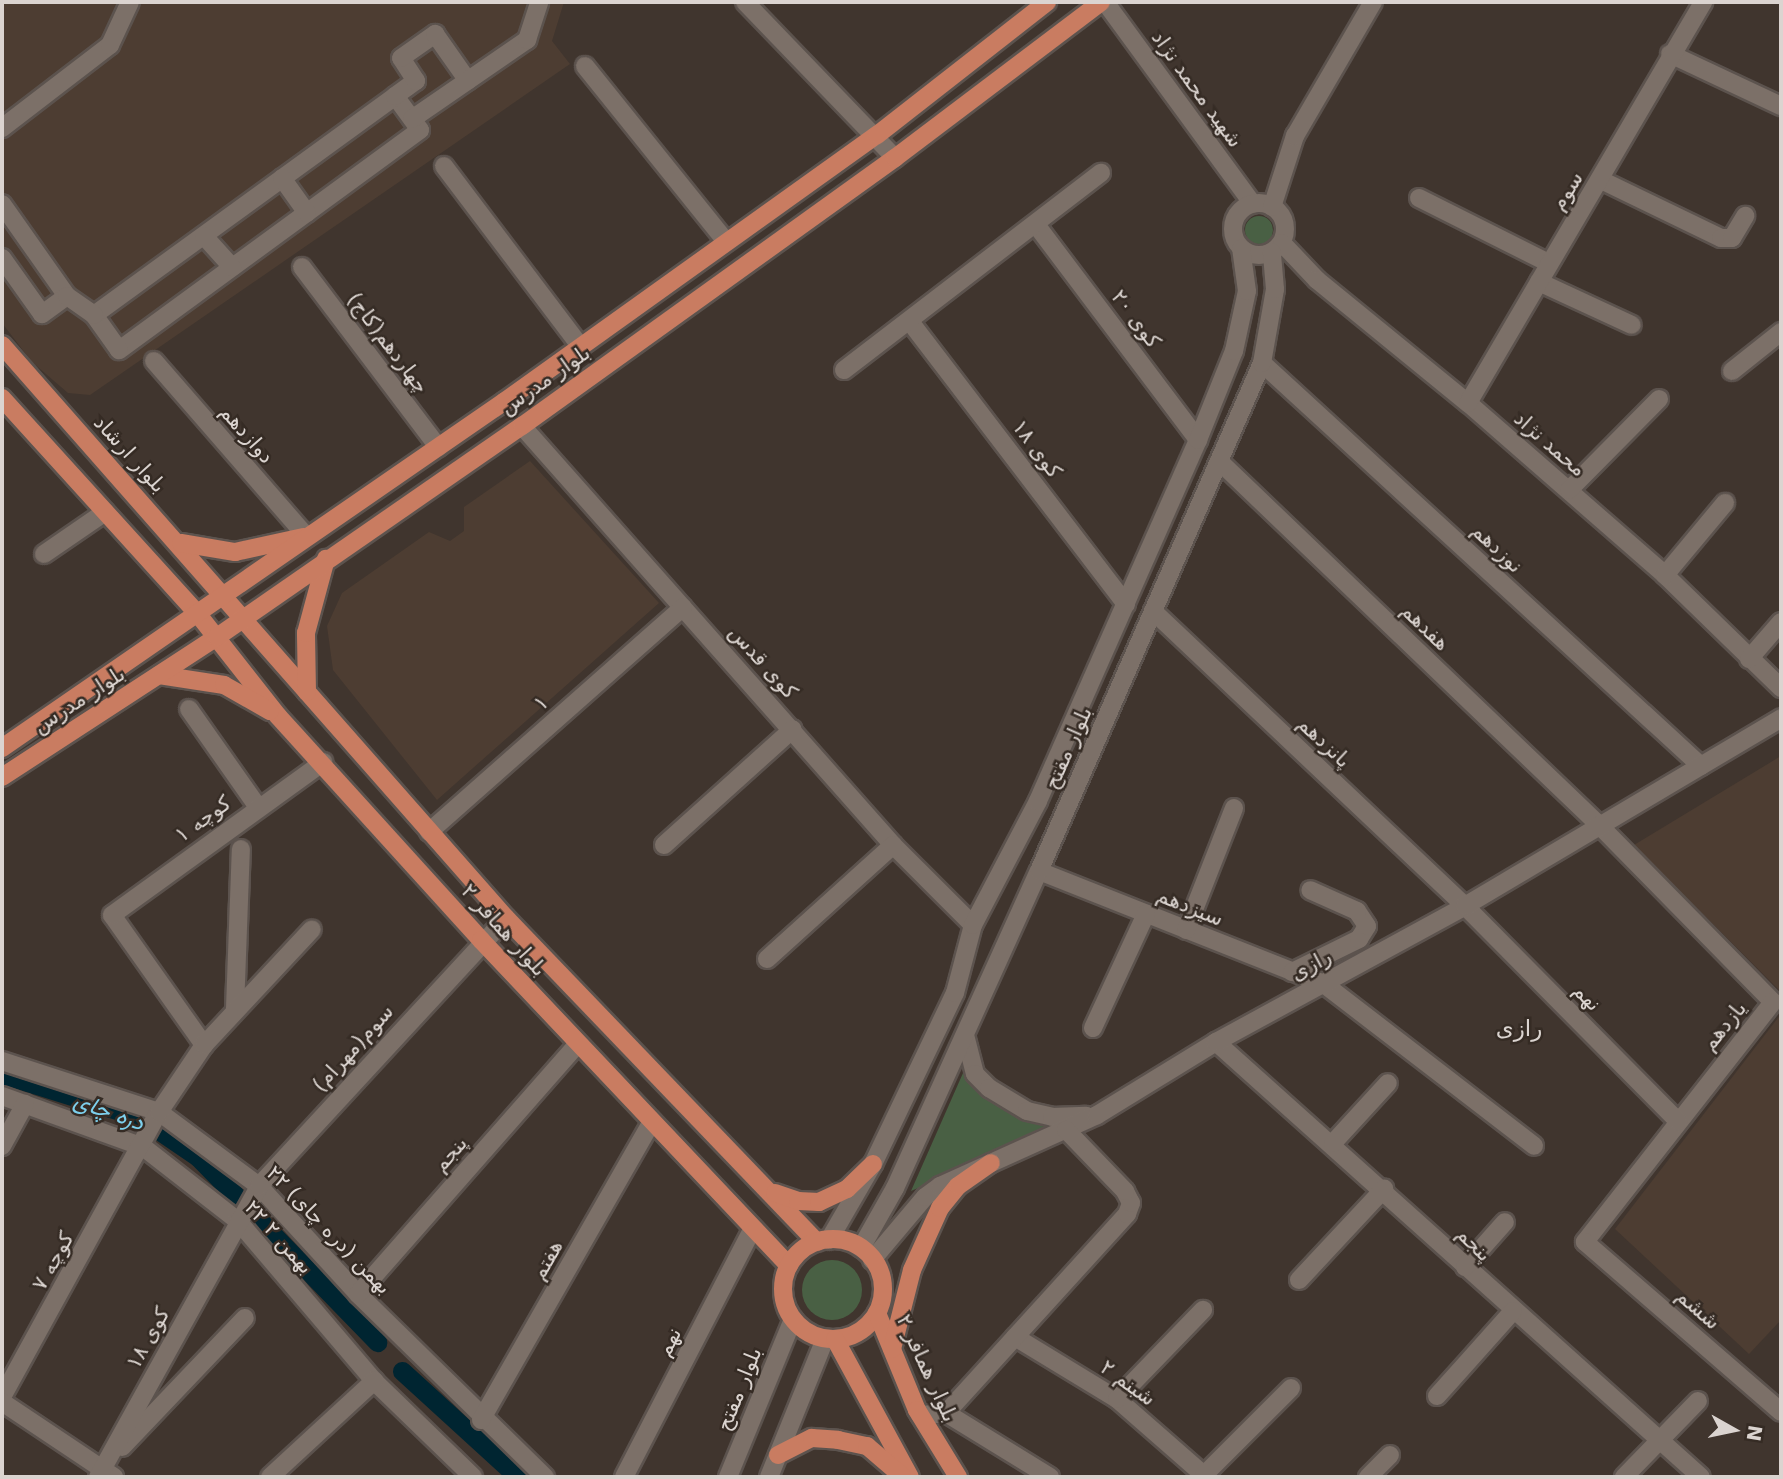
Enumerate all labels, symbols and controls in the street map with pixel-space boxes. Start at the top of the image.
street label: شهید محمد نژاد [1146,26,1248,152]
street label: سوم [1545,167,1589,215]
street label: کوی ۲۰ [1106,285,1166,353]
street label: چهاردهم(کاج) [342,288,434,398]
street label: بلوار مدرس [495,340,595,420]
street label: دوازدهم [215,399,279,469]
street label: محمد نژاد [1509,406,1591,482]
street label: بلوار ارشاد [89,410,171,498]
street label: کوی ۱۸ [1007,415,1067,483]
street label: نوزدهم [1466,518,1528,578]
street label: هفدهم [1395,598,1455,656]
street label: کوی قدس [723,620,803,704]
street label: بلوار مدرس [28,661,130,739]
street label: ۱ [528,690,554,716]
street label: بلوار مفتح [1039,703,1097,793]
street label: پانزدهم [1292,711,1356,773]
street label: کوچه ۱ [170,790,236,848]
street label: بلوار همافر ۲ [456,879,552,981]
street label: سیزدهم [1153,882,1227,932]
street label: رازی [1286,944,1336,986]
street label: نهم [1568,978,1606,1016]
street label: یازدهم [1696,996,1752,1056]
street label: سوم(مهرام) [307,999,399,1097]
district label: رازی [1496,1014,1542,1042]
water label: دره چای [70,1086,148,1136]
street label: پنجم [427,1131,473,1177]
street label: ۲۲ بهمن (دره چای) [261,1160,397,1300]
street label: ۲۲ بهمن ۲ [239,1195,319,1279]
street label: پنجم [1451,1221,1497,1267]
street label: کوچه ۷ [27,1227,79,1295]
street label: هفتم [526,1236,568,1284]
street label: ششم [1671,1283,1725,1335]
street label: کوی ۱۸ [121,1303,175,1373]
street label: بلوار همافر ۲ [891,1310,963,1426]
street label: نهم [651,1323,687,1361]
street label: بلوار مفتح [711,1343,767,1435]
street label: شبنم ۲ [1095,1355,1161,1411]
north arrow [1699,1395,1769,1465]
text: N [1743,1424,1767,1443]

